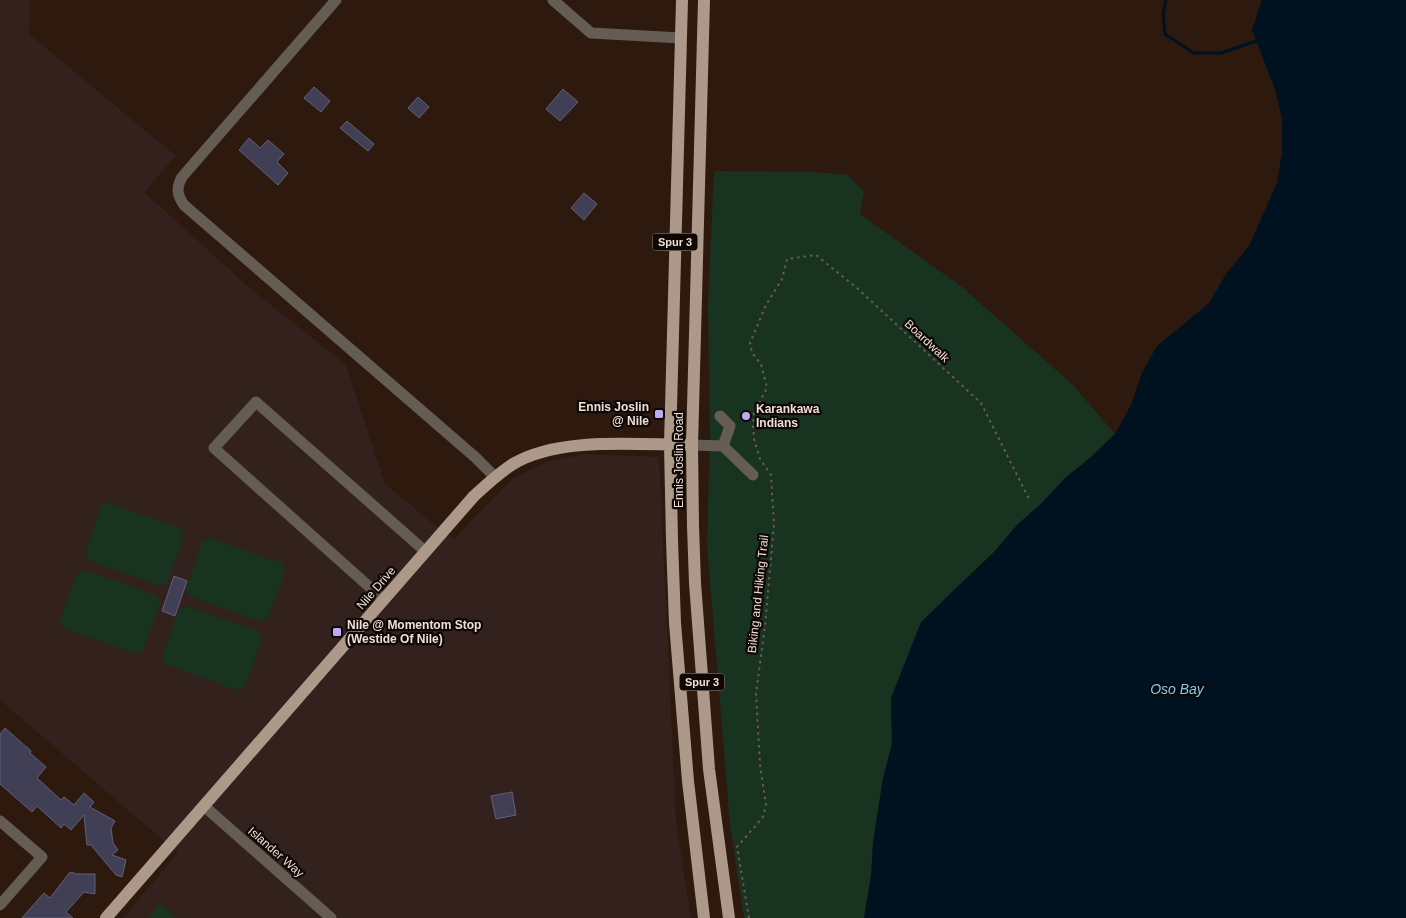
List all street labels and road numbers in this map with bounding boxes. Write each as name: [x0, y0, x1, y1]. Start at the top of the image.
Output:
road number: Spur 3: [652, 233, 698, 250]
street label: Boardwalk: [902, 317, 953, 366]
street label: Ennis Joslin Road: [672, 412, 686, 508]
street label: Biking and Hiking Trail: [745, 534, 771, 654]
street label: Nile Drive: [354, 564, 399, 612]
road number: Spur 3: [680, 674, 724, 690]
street label: Islander Way: [245, 824, 307, 880]

